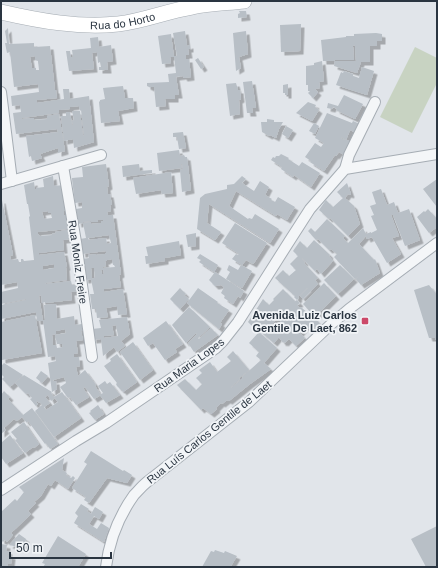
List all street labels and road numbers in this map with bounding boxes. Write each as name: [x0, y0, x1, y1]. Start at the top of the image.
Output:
street label: Rua do Horto: [90, 10, 156, 31]
street label: Rua Moniz Freire: [66, 219, 90, 305]
street label: Rua Maria Lopes: [152, 335, 227, 394]
street label: Rua Luís Carlos Gentile de Laet: [144, 378, 274, 486]

